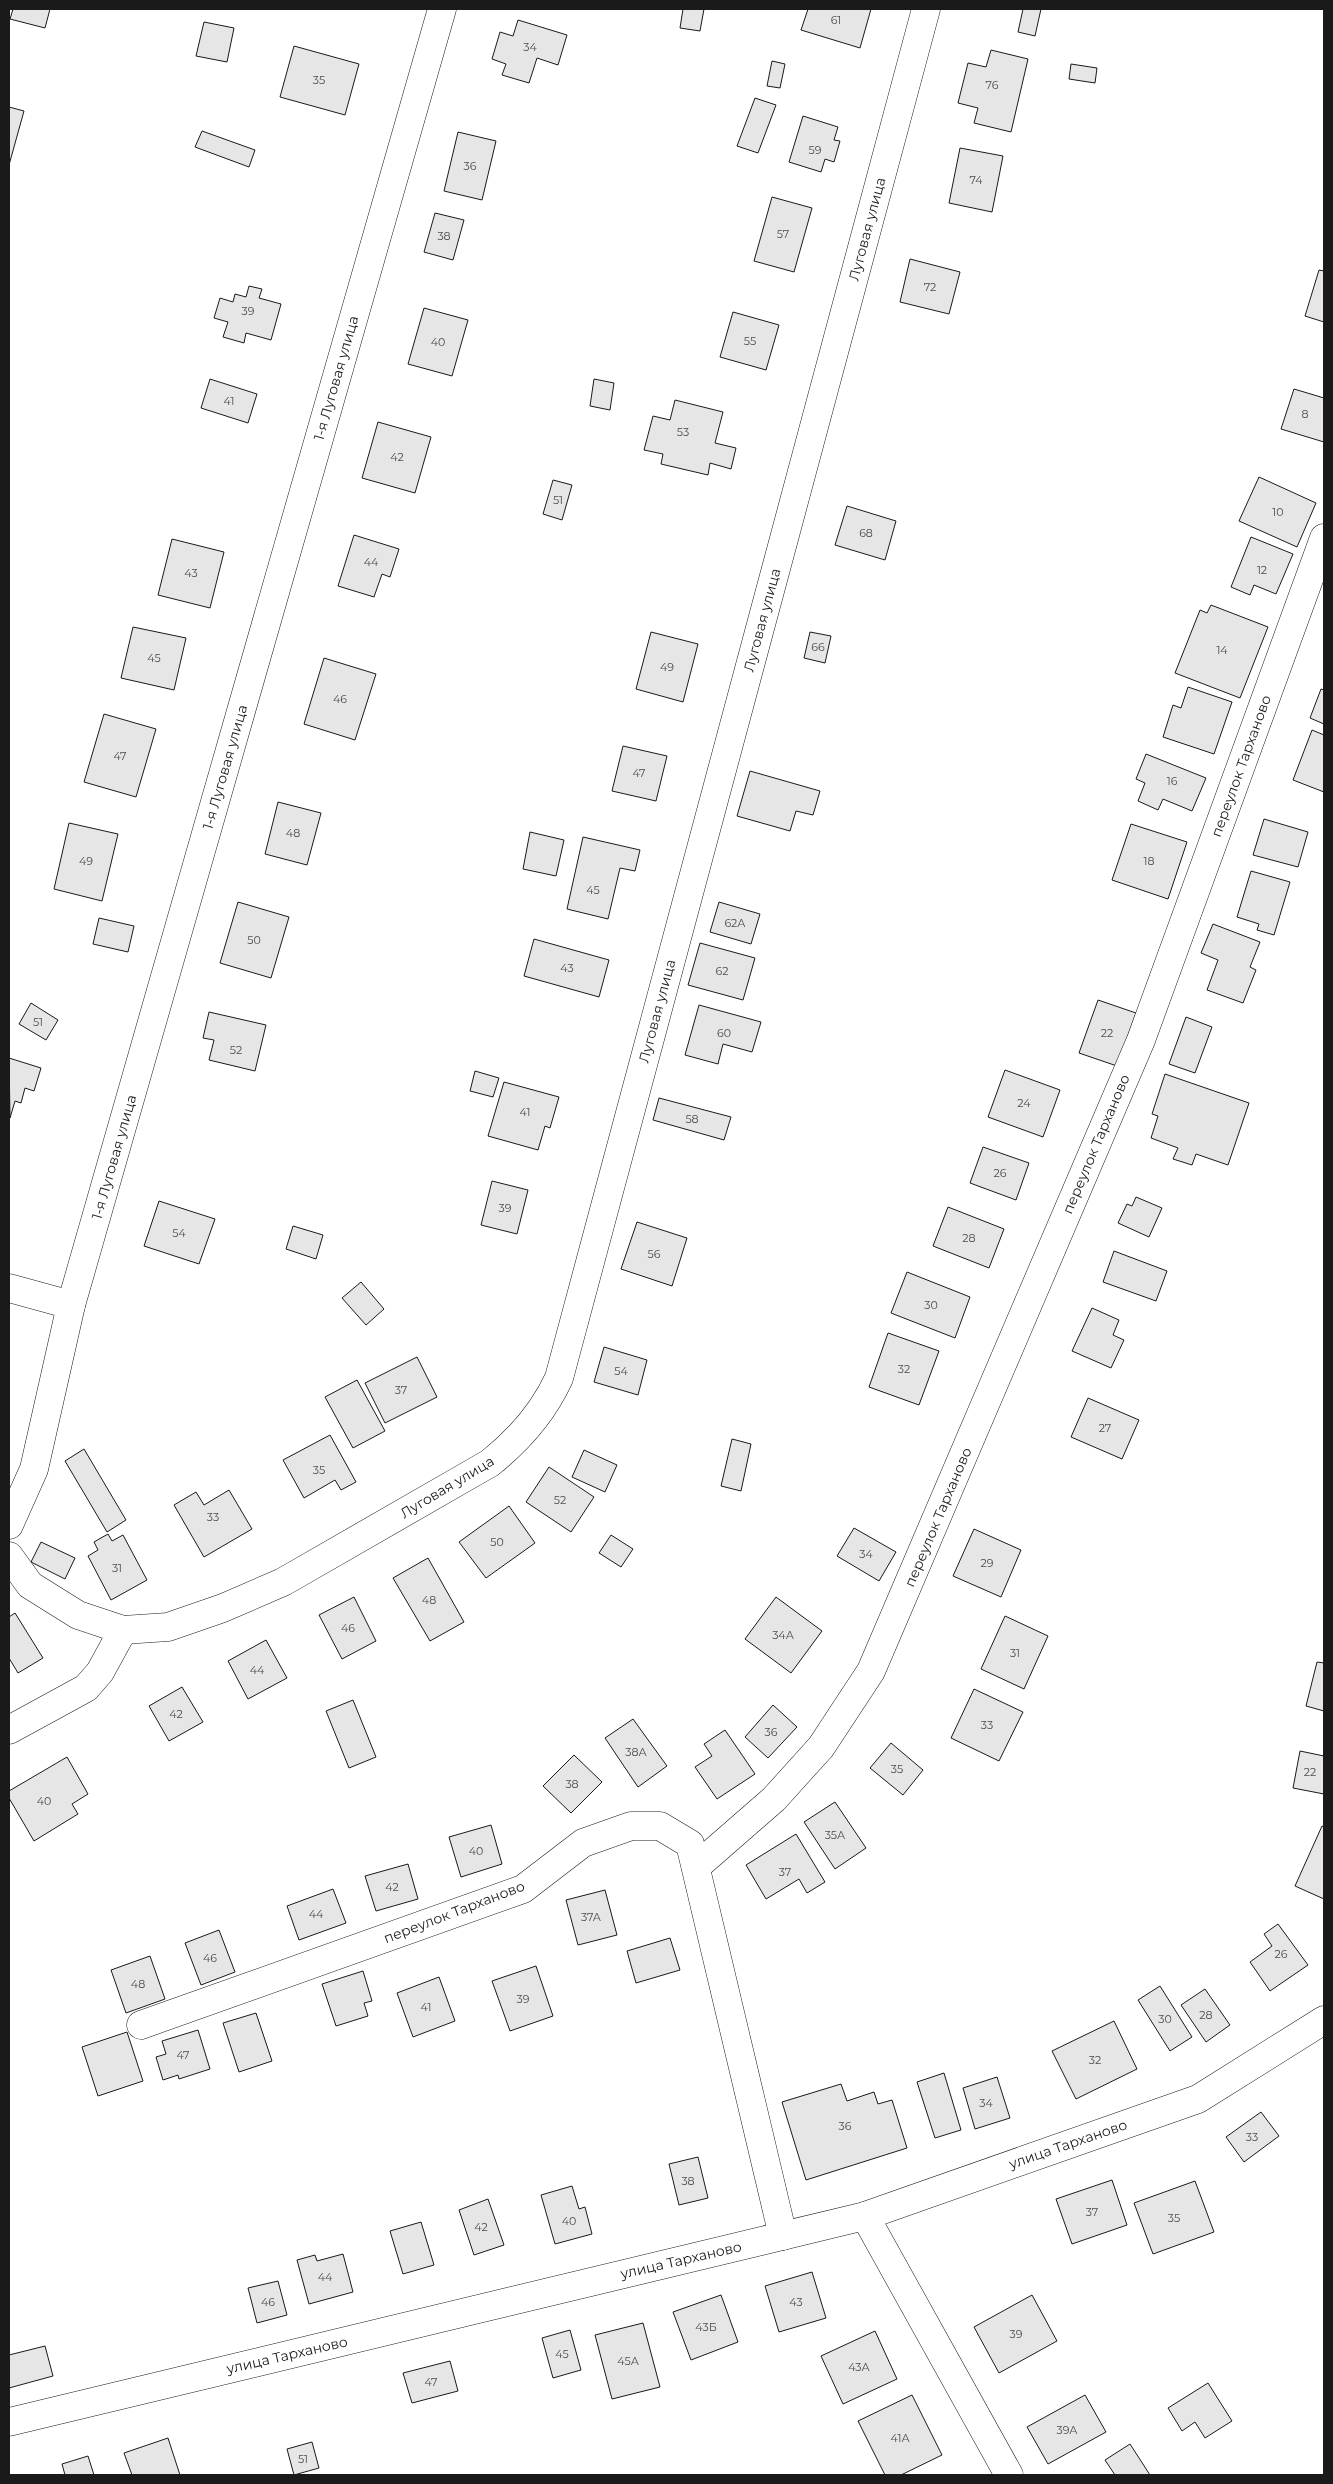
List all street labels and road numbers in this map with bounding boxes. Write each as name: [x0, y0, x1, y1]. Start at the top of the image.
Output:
street label: Луговая улица: [845, 175, 889, 283]
street label: 1-я Луговая улица: [310, 314, 362, 442]
street label: Луговая улица: [740, 566, 784, 674]
street label: переулок Тарханово: [1207, 692, 1275, 839]
street label: 1-я Луговая улица: [199, 703, 251, 831]
street label: Луговая улица: [635, 957, 679, 1065]
street label: переулок Тарханово: [1058, 1071, 1134, 1216]
street label: 1-я Луговая улица: [88, 1093, 140, 1221]
street label: переулок Тарханово: [900, 1444, 976, 1589]
street label: Луговая улица: [397, 1452, 497, 1522]
street label: переулок Тарханово: [381, 1877, 527, 1947]
street label: улица Тарханово: [1006, 2115, 1130, 2173]
street label: улица Тарханово: [618, 2237, 743, 2283]
street label: улица Тарханово: [224, 2332, 349, 2378]

